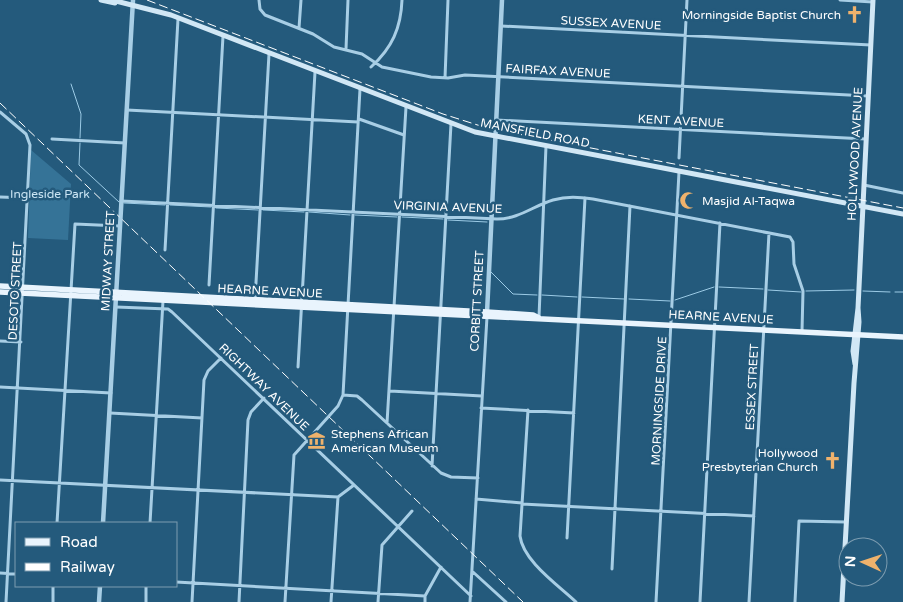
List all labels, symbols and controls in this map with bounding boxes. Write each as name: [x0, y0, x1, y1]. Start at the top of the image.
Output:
church icon: Morningside Baptist Church: [845, 5, 865, 25]
place label: Morningside Baptist Church: [682, 8, 841, 22]
street label: SUSSEX AVENUE: [560, 13, 662, 33]
street label: FAIRFAX AVENUE: [505, 61, 611, 81]
street label: HOLLYWOOD AVENUE: [845, 86, 866, 221]
street label: KENT AVENUE: [637, 112, 725, 130]
street label: MANSFIELD ROAD: [479, 116, 591, 150]
park label: Ingleside Park: [10, 187, 90, 201]
mosque icon: Masjid Al-Taqwa: [678, 191, 698, 211]
place label: Masjid Al-Taqwa: [702, 194, 795, 208]
street label: VIRGINIA AVENUE: [393, 198, 503, 216]
street label: MIDWAY STREET: [98, 210, 118, 312]
street label: DESOTO STREET: [5, 241, 25, 341]
street label: CORBITT STREET: [467, 249, 487, 352]
street label: HEARNE AVENUE: [217, 281, 323, 301]
street label: HEARNE AVENUE: [668, 307, 774, 327]
street label: MORNINGSIDE DRIVE: [649, 336, 669, 466]
street label: RIGHTWAY AVENUE: [216, 341, 312, 434]
street label: ESSEX STREET: [743, 343, 761, 431]
place label: Stephens African American Museum: [331, 427, 438, 455]
museum icon: Stephens African American Museum: [307, 431, 327, 451]
place label: Hollywood Presbyterian Church: [702, 446, 818, 474]
church icon: Hollywood Presbyterian Church: [822, 450, 842, 470]
legend: [15, 522, 178, 587]
text: Road: [60, 533, 98, 551]
north arrow: [838, 537, 888, 587]
text: N: [842, 555, 859, 567]
text: Railway: [60, 558, 115, 576]

